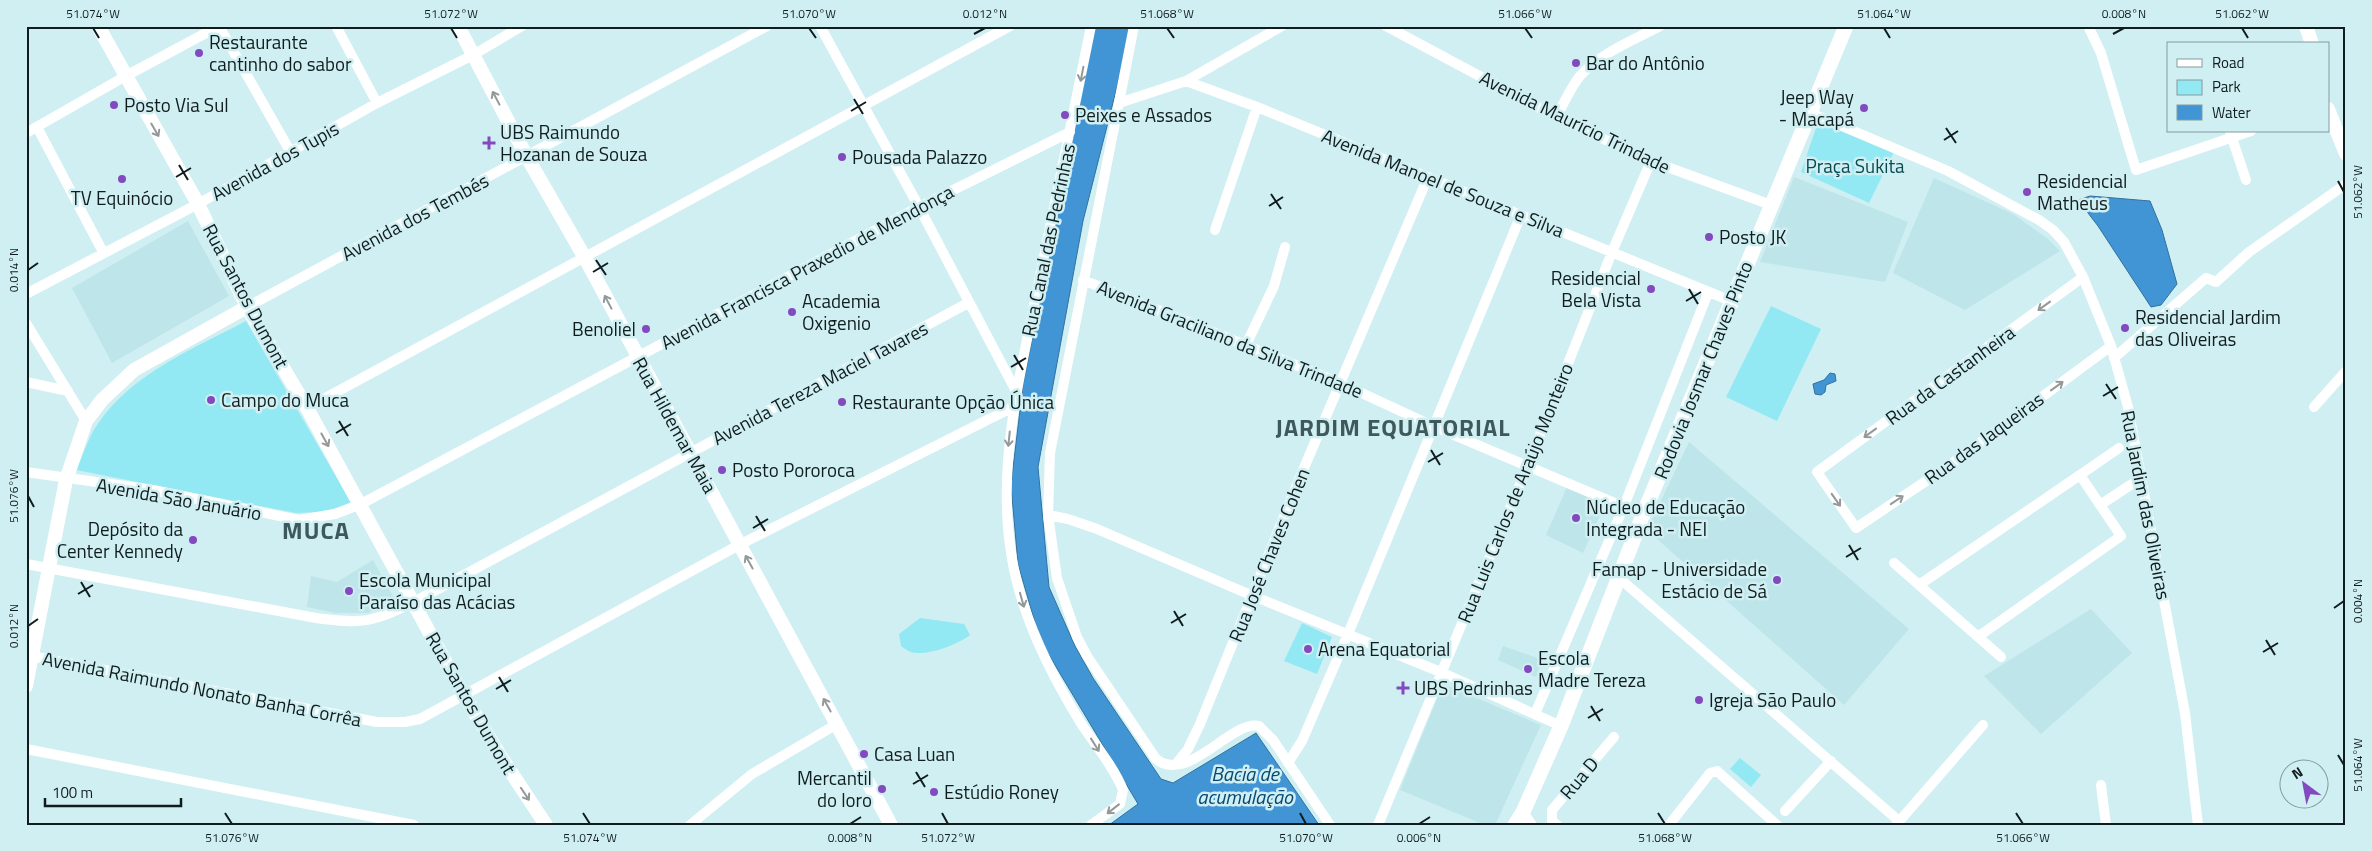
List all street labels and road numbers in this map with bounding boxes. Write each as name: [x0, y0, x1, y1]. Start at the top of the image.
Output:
street label: Avenida Maurício Trindade: [1475, 63, 1676, 180]
street label: Avenida dos Tupis: [206, 113, 344, 208]
street label: Avenida Manoel de Souza e Silva: [1318, 121, 1569, 245]
street label: Rua Canal das Pedrinhas: [1013, 141, 1082, 339]
street label: Avenida dos Tembés: [336, 165, 494, 268]
street label: Avenida Francisca Praxedio de Mendonça: [655, 177, 959, 356]
street label: Rua Santos Dumont: [196, 218, 297, 374]
street label: Rodovia Josmar Chaves Pinto: [1646, 256, 1760, 483]
street label: Avenida Graciliano da Silva Trindade: [1093, 272, 1367, 405]
street label: Avenida Tereza Maciel Tavares: [707, 313, 933, 452]
street label: Rua da Castanheira: [1879, 317, 2021, 432]
street label: Rua Hildemar Maia: [626, 351, 725, 499]
street label: Rua Luis Carlos de Araújo Monteiro: [1449, 358, 1580, 627]
street label: Rua das Jaqueiras: [1918, 384, 2050, 491]
street label: Rua Jardim das Oliveiras: [2114, 408, 2179, 602]
street label: Rua José Chaves Cohen: [1220, 464, 1317, 646]
street label: Avenida São Januário: [94, 470, 264, 527]
street label: Rua Santos Dumont: [419, 626, 524, 780]
street label: Avenida Raimundo Nonato Banha Corrêa: [40, 643, 365, 734]
street label: Rua D: [1552, 750, 1605, 805]

